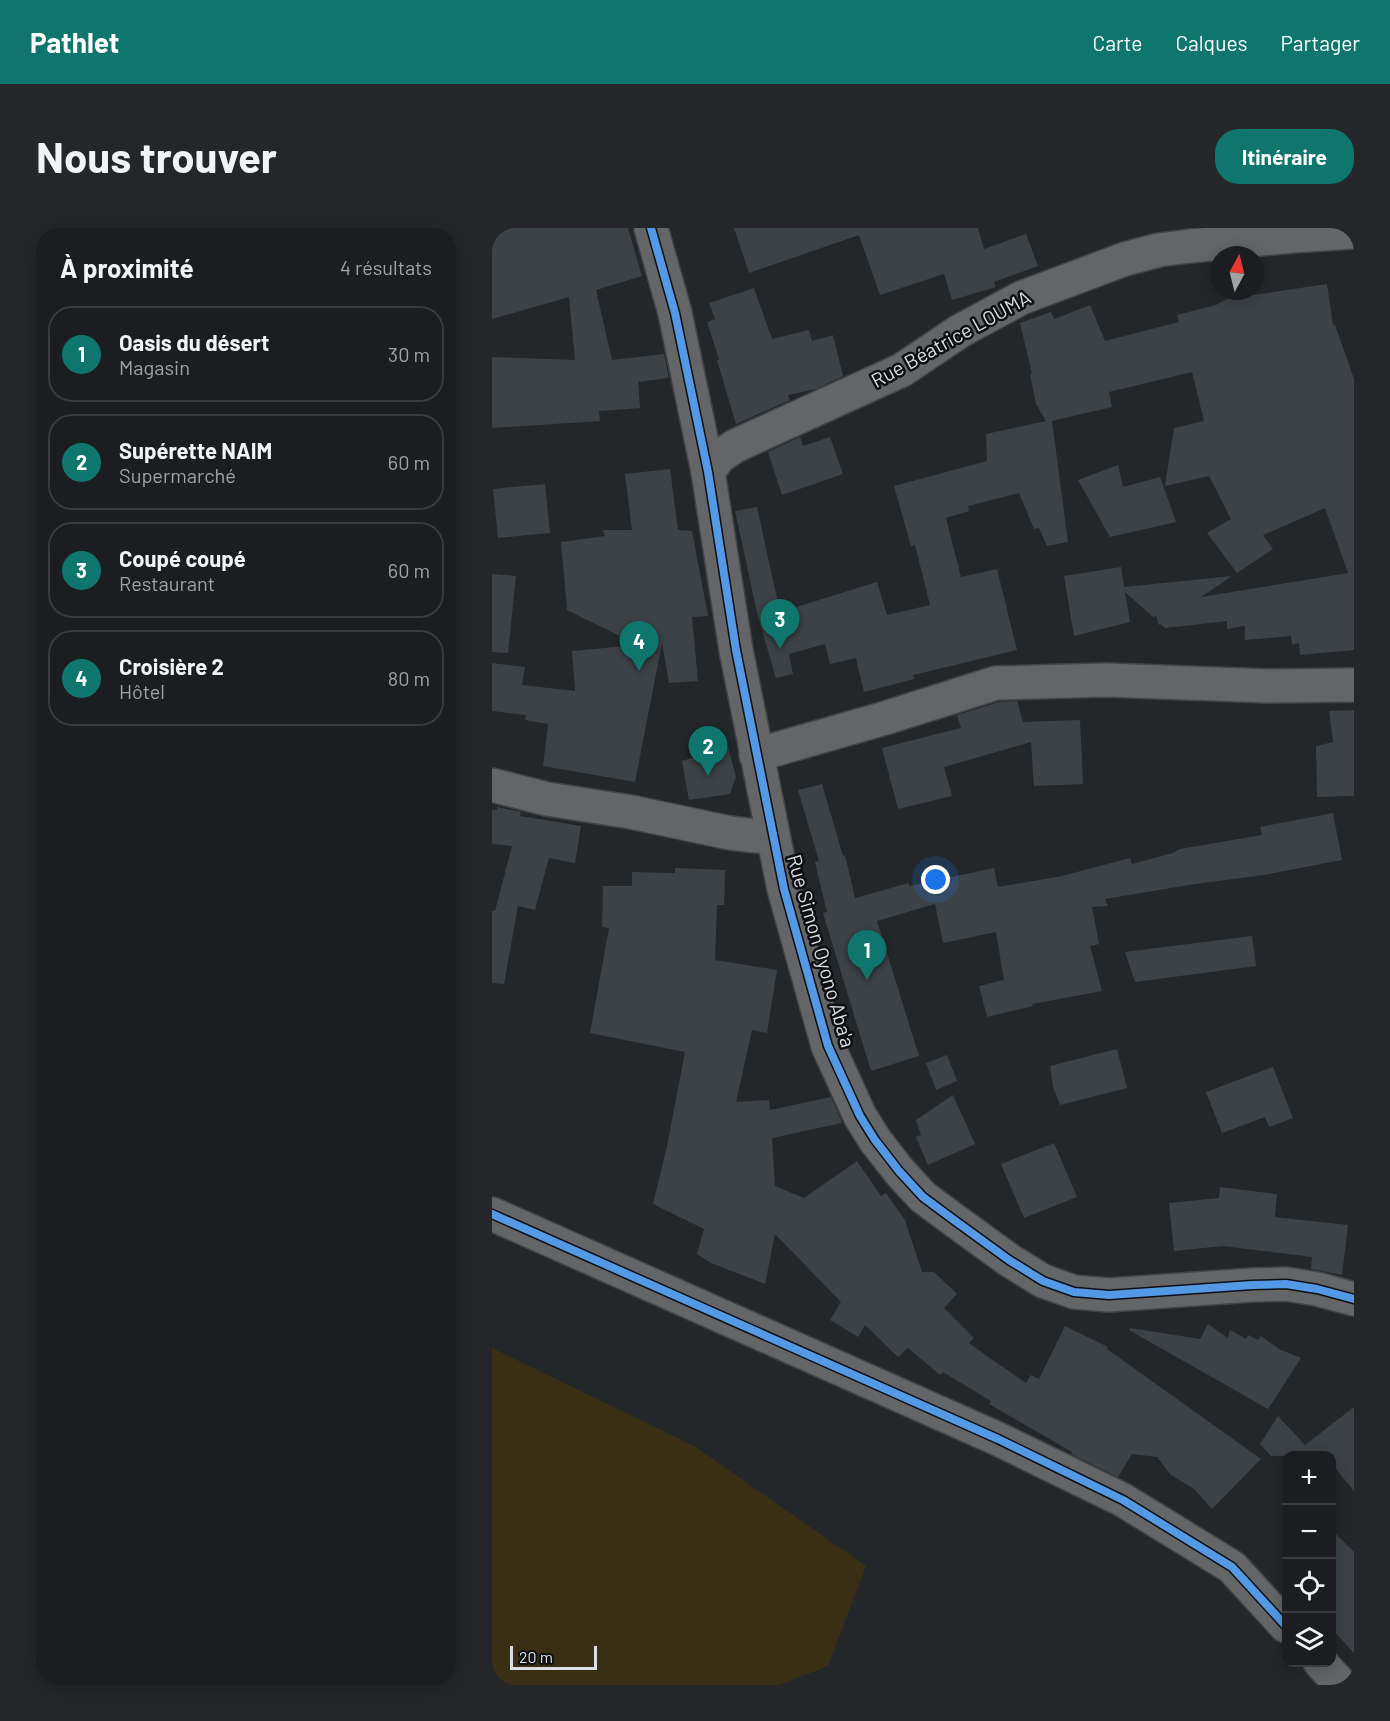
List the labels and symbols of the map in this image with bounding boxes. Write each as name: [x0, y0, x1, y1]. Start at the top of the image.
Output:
north arrow: [1210, 246, 1264, 300]
street label: Rue Béatrice LOUMA: [867, 284, 1034, 392]
pin: 3: [760, 600, 800, 649]
pin: 4: [620, 622, 658, 671]
pin: 2: [688, 726, 728, 776]
street label: Rue Simon Oyono Aba'a: [783, 851, 861, 1050]
your location: [921, 865, 950, 894]
pin: 1: [848, 930, 886, 980]
scale bar: [510, 1643, 597, 1670]

